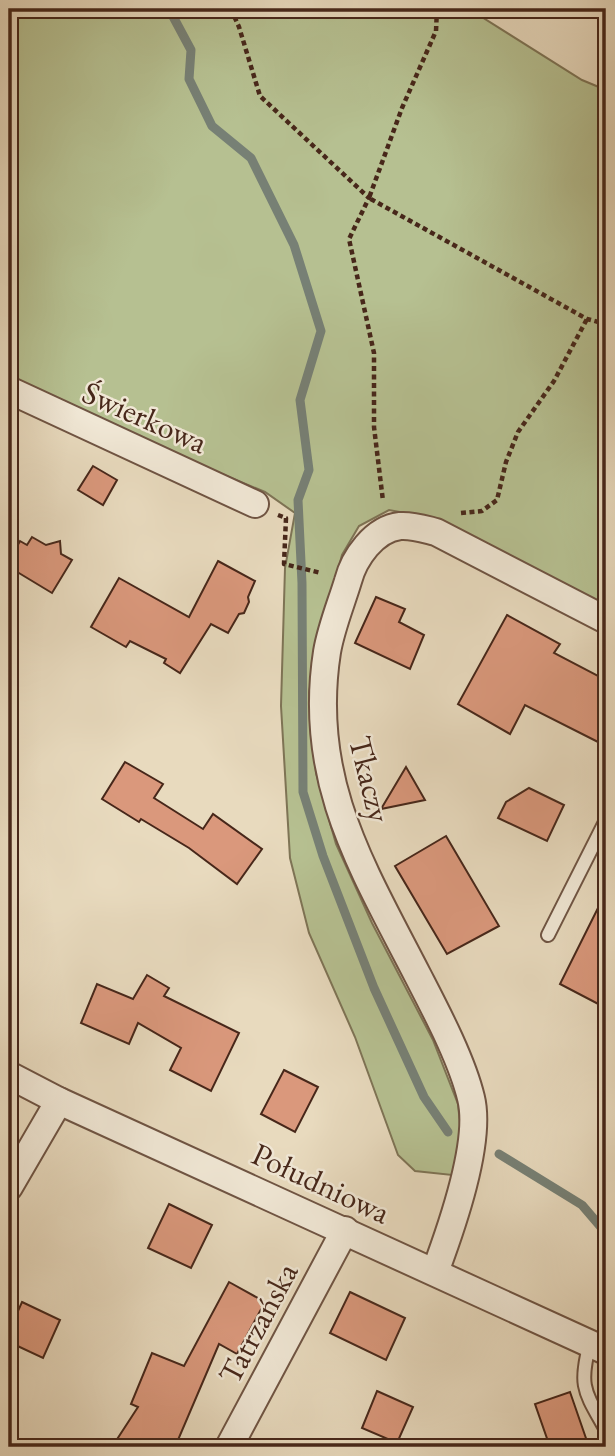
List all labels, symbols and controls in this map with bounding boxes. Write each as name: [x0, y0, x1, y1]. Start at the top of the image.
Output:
street label: Świerkowa: [76, 371, 214, 463]
street label: Tkaczy: [339, 731, 401, 827]
street label: Południowa: [245, 1133, 397, 1233]
street label: Tatrzańska: [209, 1255, 307, 1391]

